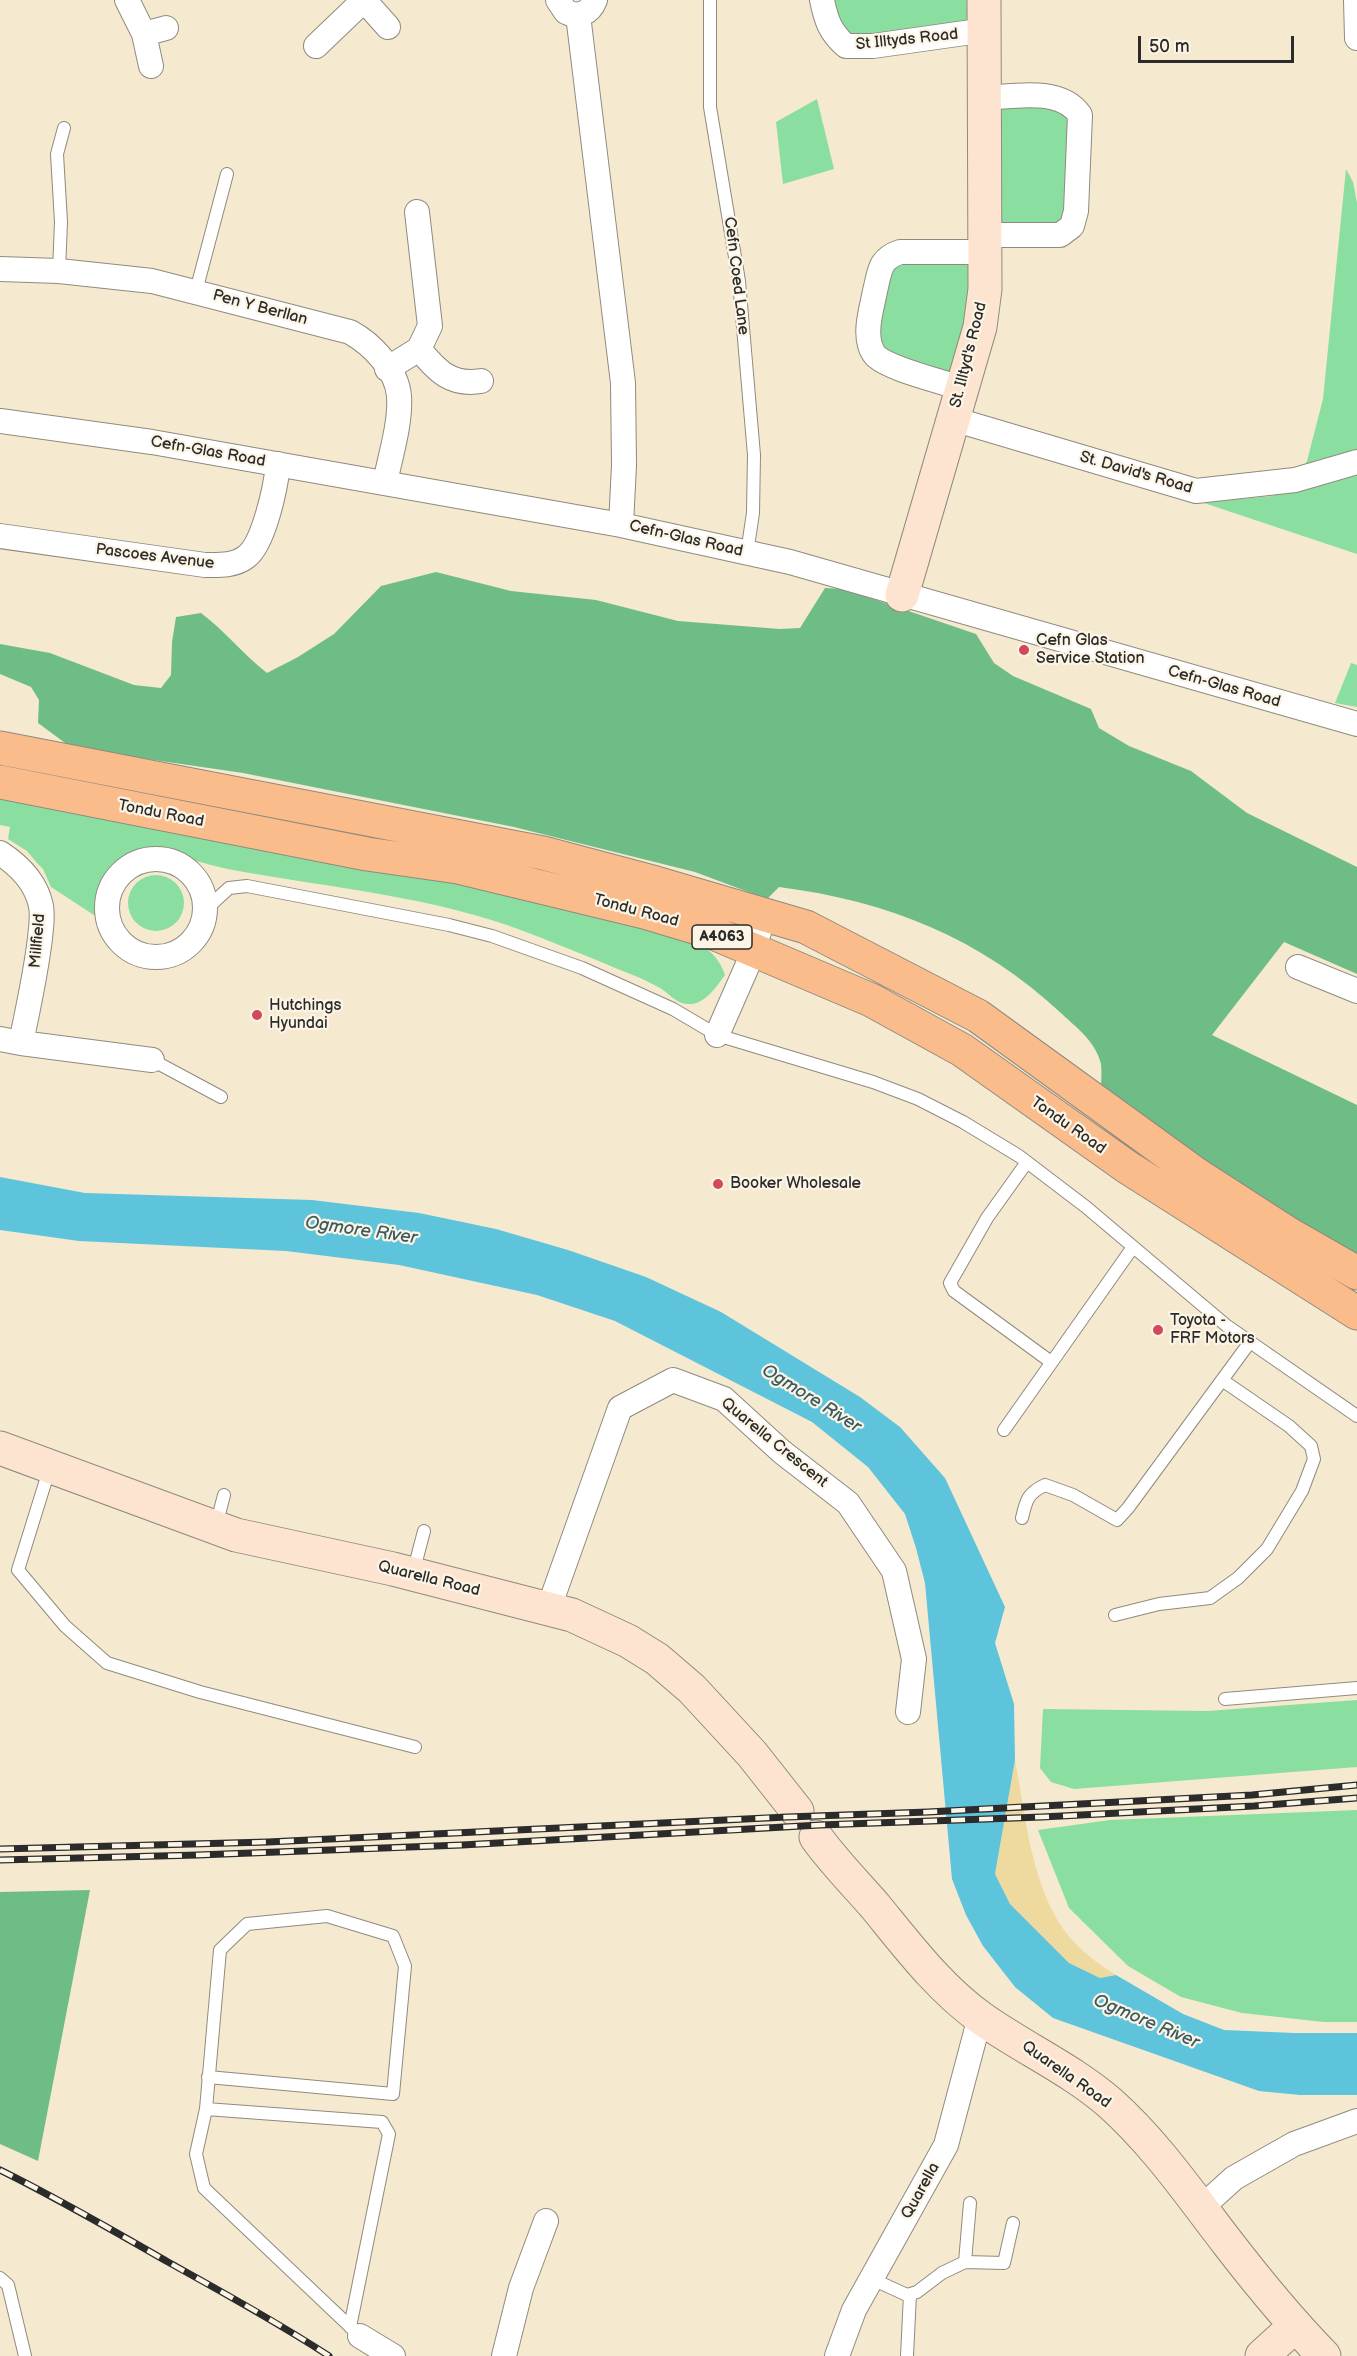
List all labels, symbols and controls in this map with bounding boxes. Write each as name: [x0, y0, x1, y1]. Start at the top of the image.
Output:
scale bar: [1141, 24, 1297, 62]
street label: St Illtyds Road: [855, 25, 959, 55]
text: 50 m: [1149, 36, 1190, 57]
street label: Cefn Coed Lane: [719, 216, 753, 336]
street label: Pen Y Berllan: [211, 286, 309, 330]
street label: St. Illtyd's Road: [947, 300, 991, 410]
street label: Cefn-Glas Road: [149, 432, 267, 472]
street label: St. David's Road: [1077, 448, 1195, 498]
street label: Cefn-Glas Road: [627, 517, 745, 561]
street label: Pascoes Avenue: [95, 540, 215, 574]
place label: Cefn Glas Service Station: [1036, 631, 1145, 669]
marker: Cefn Glas Service Station: [1017, 643, 1031, 657]
street label: Cefn-Glas Road: [1166, 662, 1282, 712]
street label: Tondu Road: [116, 796, 206, 832]
street label: Tondu Road: [591, 890, 681, 932]
street label: Millfield: [26, 913, 50, 969]
road number: A4063: [692, 925, 752, 949]
place label: Hutchings Hyundai: [269, 996, 341, 1034]
marker: Hutchings Hyundai: [250, 1008, 264, 1022]
street label: Tondu Road: [1027, 1093, 1109, 1159]
place label: Booker Wholesale: [730, 1174, 861, 1194]
marker: Booker Wholesale: [711, 1177, 725, 1191]
water label: Ogmore River: [304, 1212, 418, 1250]
place label: Toyota - FRF Motors: [1170, 1311, 1255, 1349]
marker: Toyota - FRF Motors: [1151, 1323, 1165, 1337]
water label: Ogmore River: [757, 1360, 865, 1438]
street label: Quarella Crescent: [717, 1394, 831, 1492]
street label: Quarella Road: [376, 1557, 482, 1601]
water label: Ogmore River: [1090, 1990, 1202, 2054]
street label: Quarella Road: [1018, 2037, 1114, 2113]
street label: Quarella: [898, 2159, 944, 2223]

